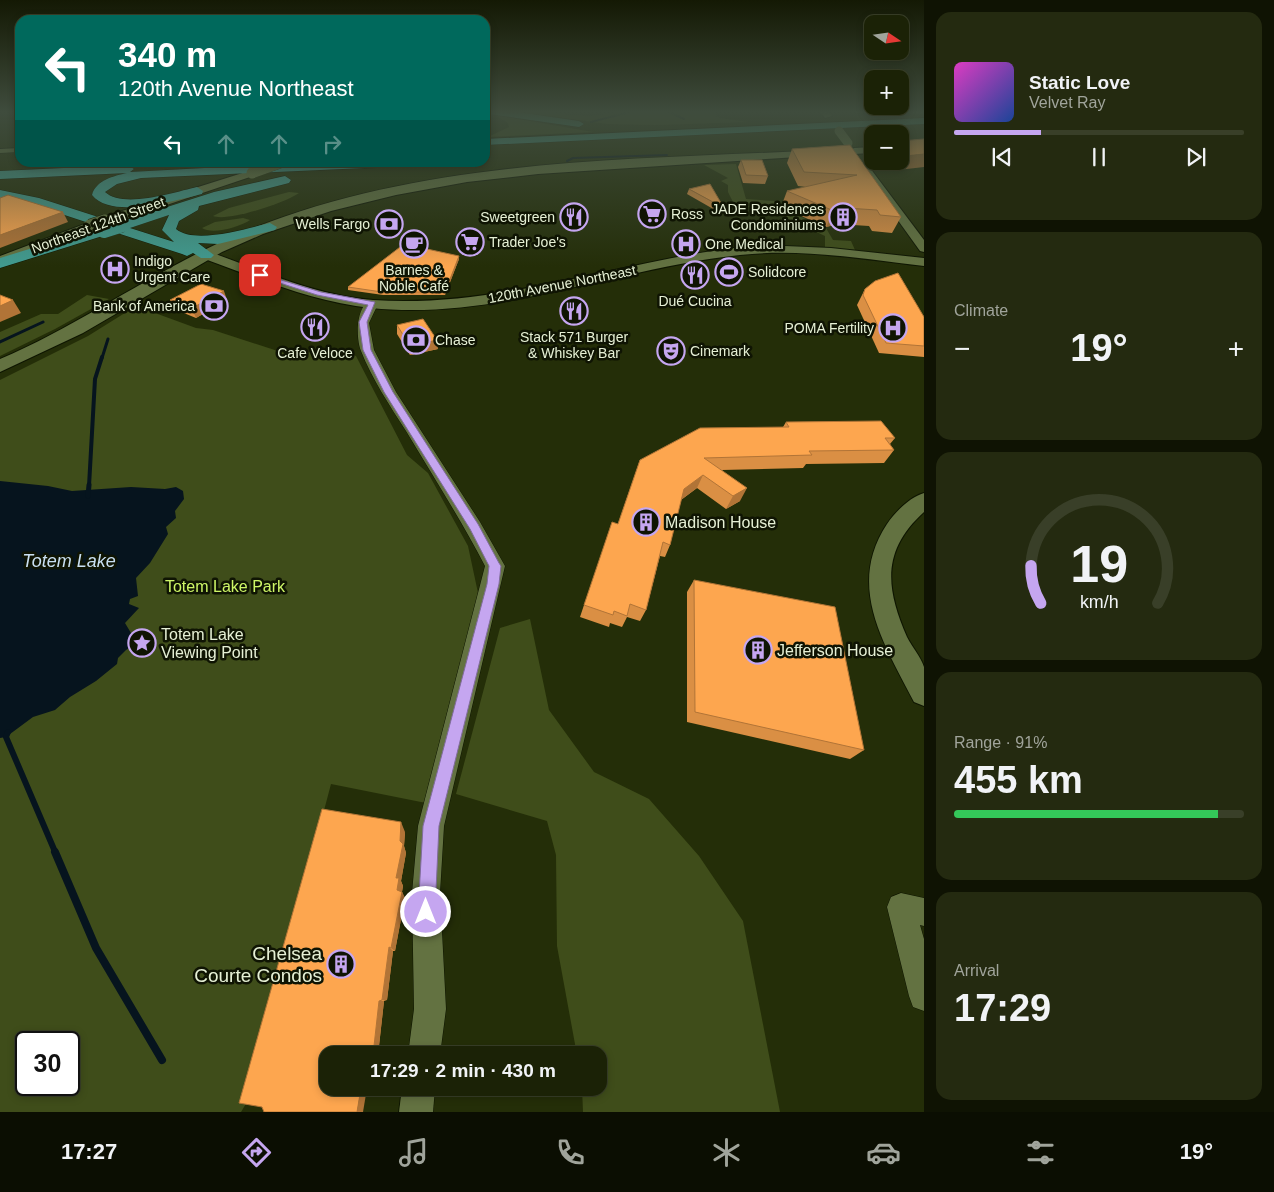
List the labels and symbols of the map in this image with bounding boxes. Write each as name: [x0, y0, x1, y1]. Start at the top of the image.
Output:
north arrow: [864, 15, 909, 60]
street label: Northeast 124th Street: [29, 193, 167, 257]
supermarket icon: Ross: [637, 199, 667, 229]
place label: JADE Residences Condominiums: [711, 201, 824, 233]
restaurant icon: Sweetgreen: [559, 202, 589, 232]
building icon: JADE Residences Condominiums: [828, 202, 858, 232]
place label: Ross: [671, 206, 703, 222]
bank icon: Wells Fargo: [374, 209, 404, 239]
place label: Sweetgreen: [480, 209, 555, 225]
place label: Wells Fargo: [296, 216, 370, 232]
supermarket icon: Trader Joe's: [455, 227, 485, 257]
cafe icon: Barnes & Noble Café: [399, 229, 429, 259]
hospital icon: One Medical: [671, 229, 701, 259]
place label: Trader Joe's: [489, 234, 566, 250]
place label: One Medical: [705, 236, 784, 252]
place label: Indigo Urgent Care: [134, 253, 210, 285]
hospital icon: Indigo Urgent Care: [100, 254, 130, 284]
pin: [239, 254, 281, 296]
sports icon: Solidcore: [714, 257, 744, 287]
restaurant icon: Dué Cucina: [680, 260, 710, 290]
place label: Barnes & Noble Café: [379, 262, 449, 294]
street label: 120th Avenue Northeast: [487, 262, 637, 306]
place label: Solidcore: [748, 264, 807, 280]
bank icon: Bank of America: [199, 291, 229, 321]
place label: Dué Cucina: [658, 293, 732, 309]
restaurant icon: Stack 571 Burger & Whiskey Bar: [559, 296, 589, 326]
place label: Bank of America: [93, 298, 195, 314]
restaurant icon: Cafe Veloce: [300, 312, 330, 342]
hospital icon: POMA Fertility: [878, 313, 908, 343]
place label: POMA Fertility: [785, 320, 874, 336]
bank icon: Chase: [401, 325, 431, 355]
place label: Stack 571 Burger & Whiskey Bar: [520, 329, 628, 361]
place label: Chase: [435, 332, 476, 348]
theatre icon: Cinemark: [656, 336, 686, 366]
place label: Cinemark: [690, 343, 751, 359]
place label: Cafe Veloce: [277, 345, 353, 361]
building icon: Madison House: [631, 507, 661, 537]
place label: Madison House: [665, 514, 776, 531]
water label: Totem Lake: [22, 551, 116, 571]
park label: Totem Lake Park: [165, 578, 286, 595]
place label: Totem Lake Viewing Point: [161, 626, 258, 661]
place icon: Totem Lake Viewing Point: [127, 628, 157, 658]
building icon: Jefferson House: [743, 635, 773, 665]
place label: Jefferson House: [777, 642, 893, 659]
position arrow: [399, 885, 451, 937]
place label: Chelsea Courte Condos: [194, 943, 322, 986]
building icon: Chelsea Courte Condos: [326, 949, 356, 979]
speed limit sign: 30: [15, 1031, 80, 1096]

